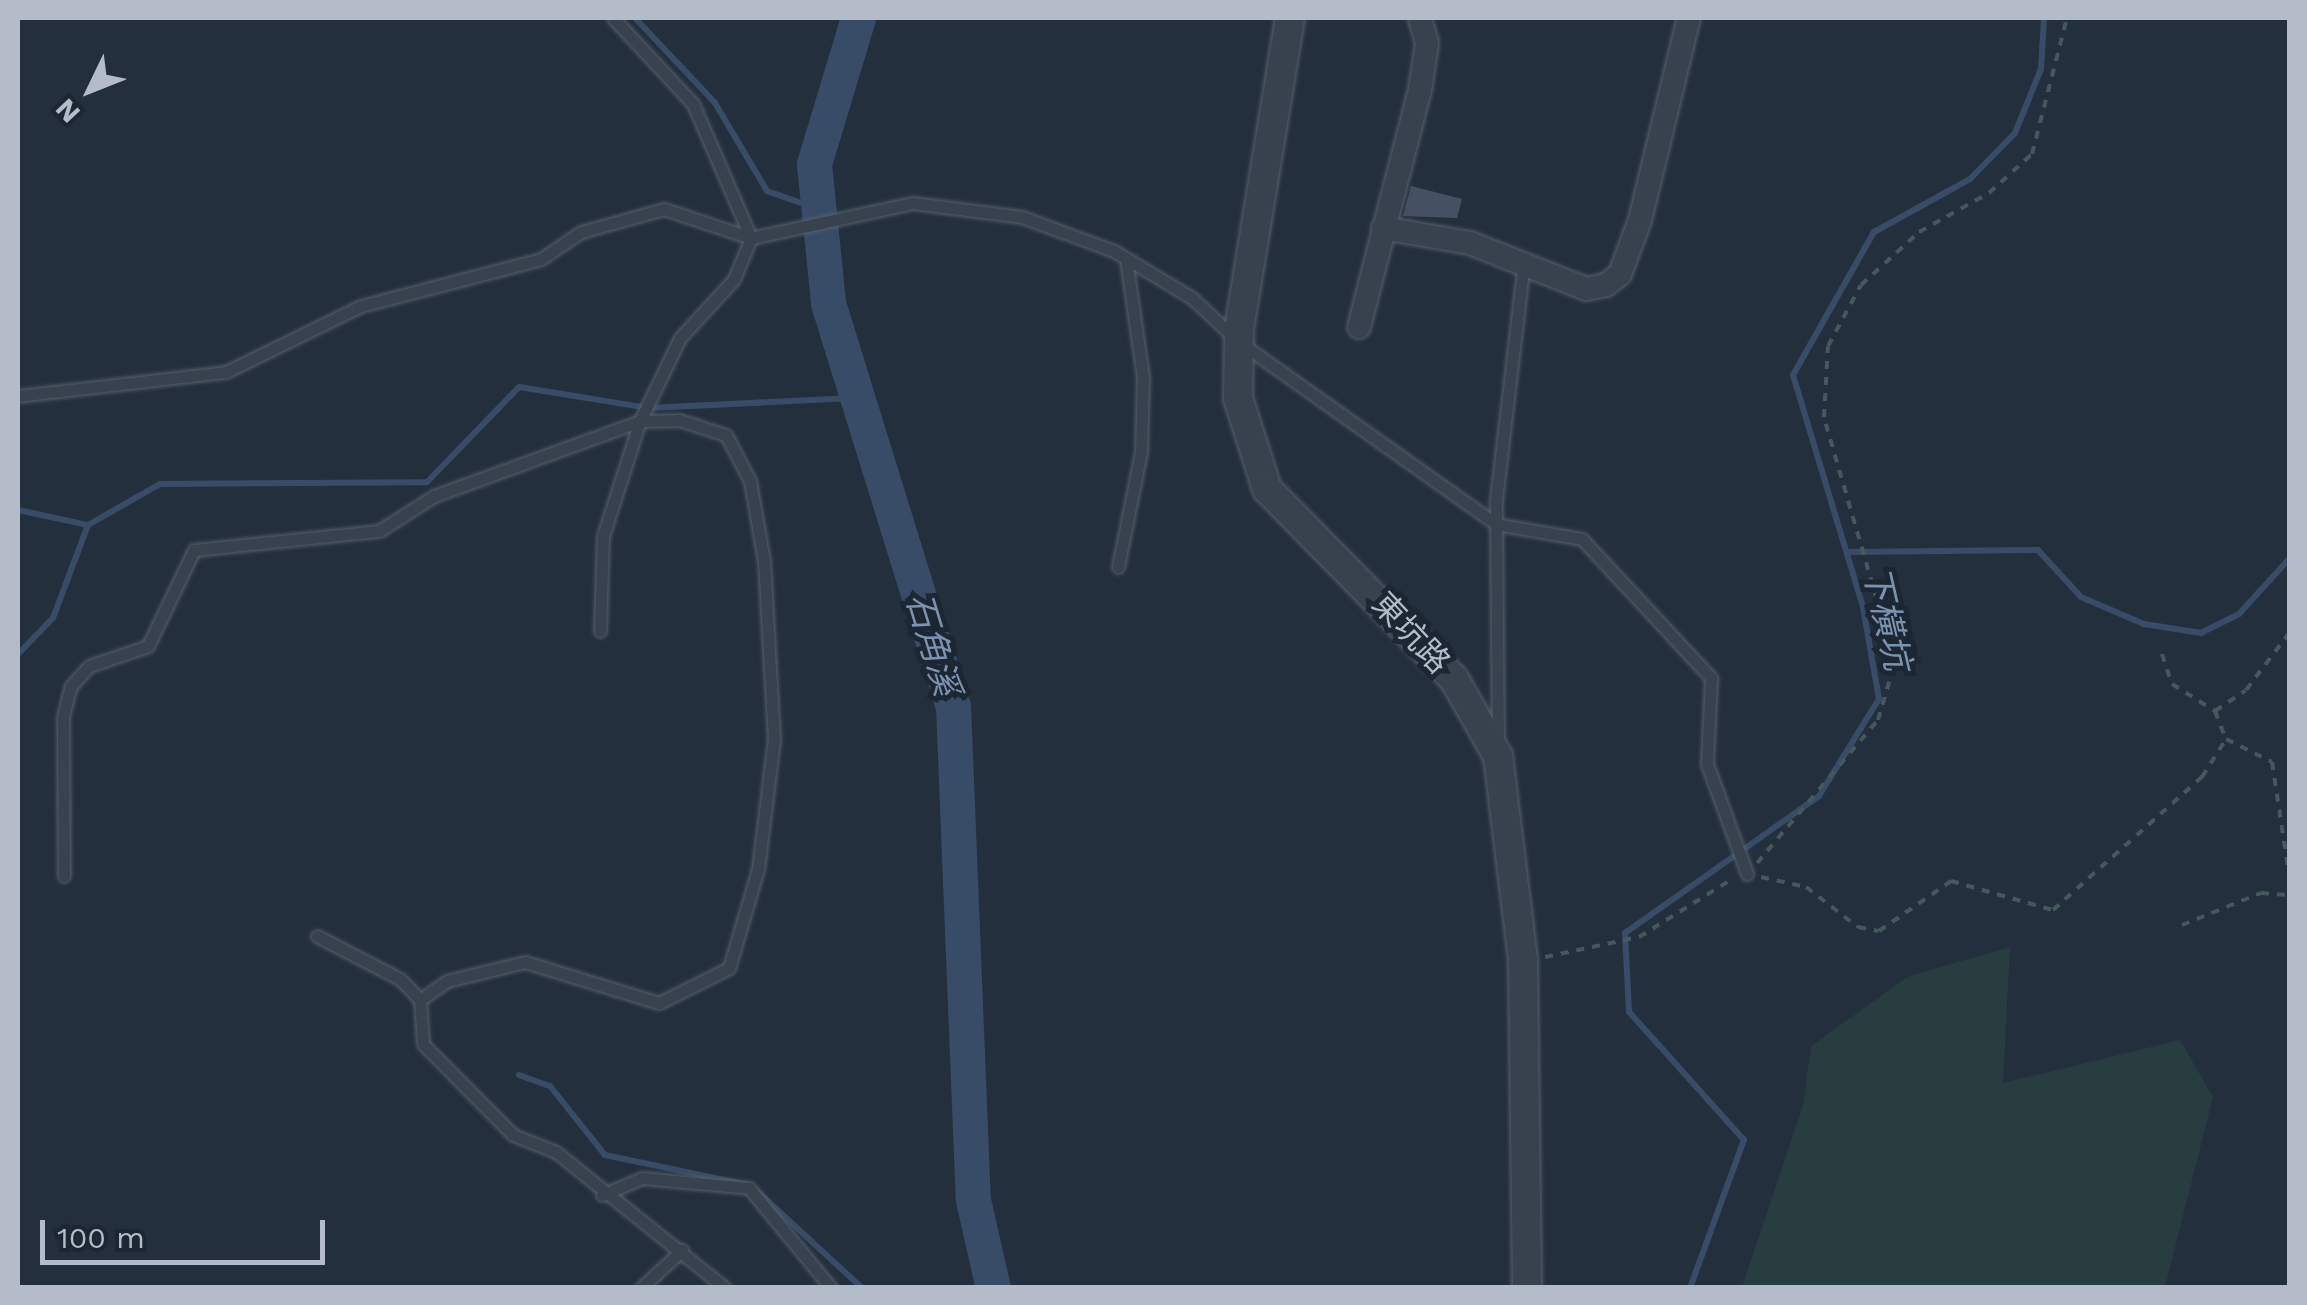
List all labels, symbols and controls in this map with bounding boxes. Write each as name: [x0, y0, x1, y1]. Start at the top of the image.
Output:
north arrow: [40, 40, 140, 140]
text: N: [49, 92, 87, 130]
water label: 下橫坑: [1855, 562, 1919, 674]
street label: 東坑路: [1364, 585, 1458, 681]
water label: 石角溪: [898, 588, 968, 700]
scale bar: [45, 1200, 330, 1262]
text: 100 m: [57, 1220, 145, 1255]

